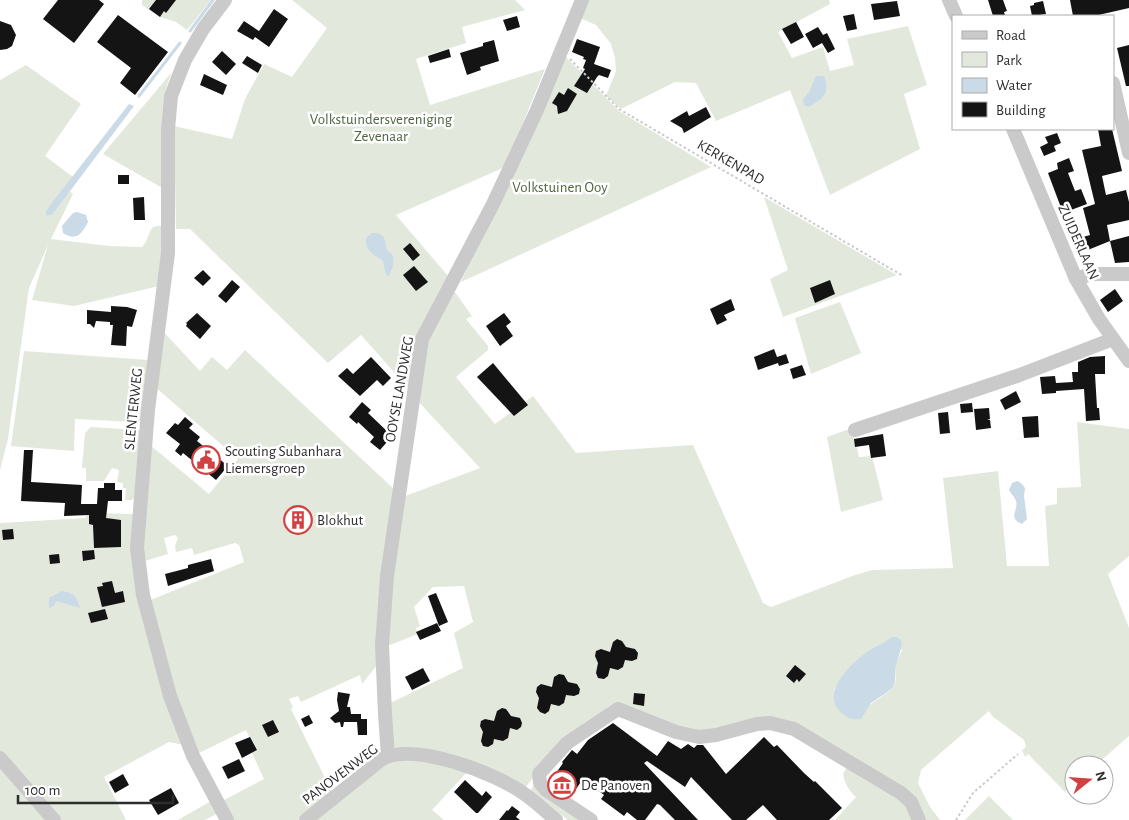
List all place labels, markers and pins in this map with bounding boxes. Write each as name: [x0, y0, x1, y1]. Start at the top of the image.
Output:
place label: Scouting Subanhara Liemersgroep: [225, 444, 342, 476]
public building icon: Scouting Subanhara Liemersgroep: [191, 445, 221, 475]
building icon: Blokhut: [283, 505, 313, 535]
place label: Blokhut: [317, 513, 363, 528]
museum icon: De Panoven: [547, 770, 577, 800]
place label: De Panoven: [581, 778, 650, 793]

